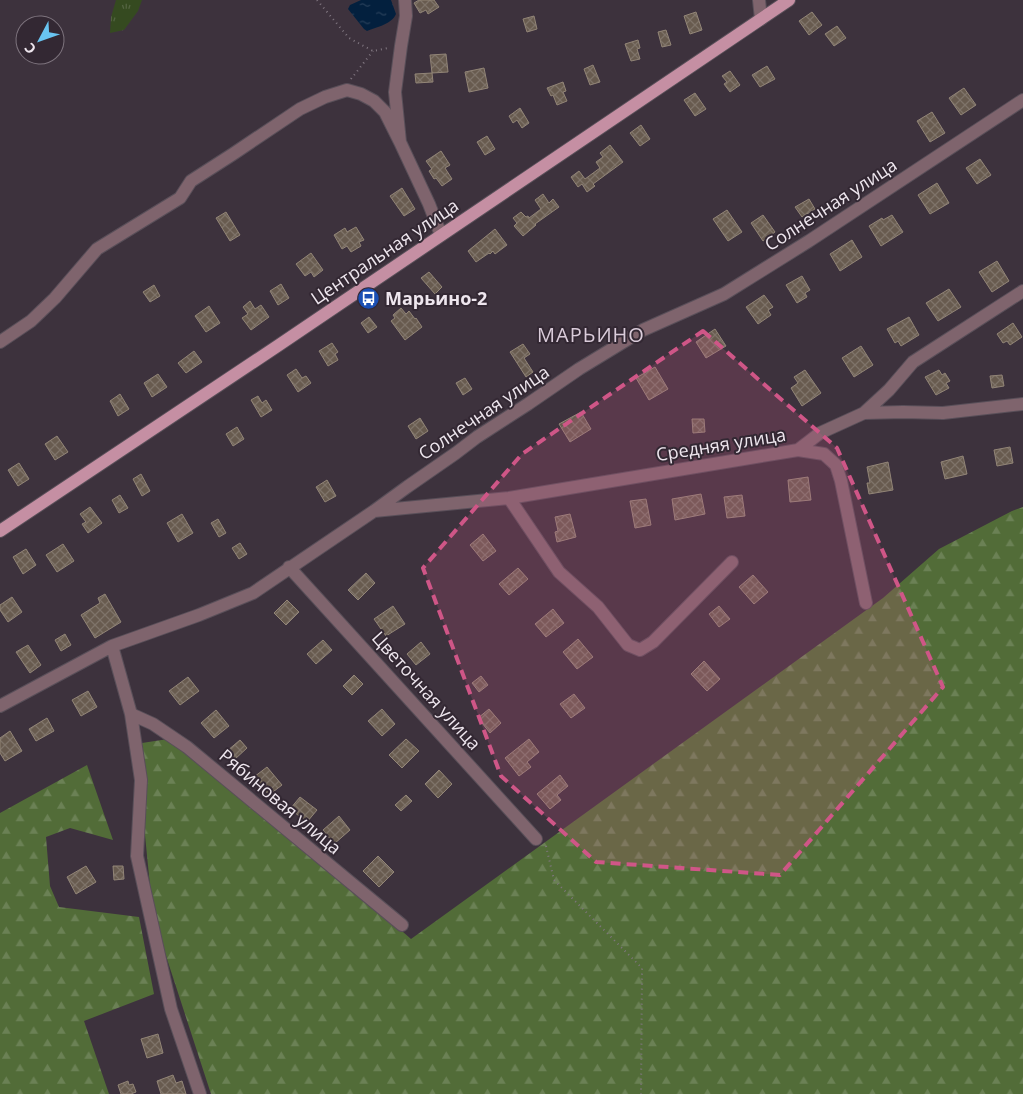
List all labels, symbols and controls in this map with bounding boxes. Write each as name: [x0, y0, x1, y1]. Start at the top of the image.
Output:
north arrow: [15, 15, 65, 65]
text: С: [20, 39, 40, 58]
street label: Солнечная улица: [760, 152, 901, 256]
street label: Центральная улица: [306, 193, 463, 310]
place label: Марьино-2: [385, 286, 487, 310]
bus stop icon: Марьино-2: [357, 287, 381, 311]
district label: МАРЬИНО: [537, 321, 645, 348]
street label: Солнечная улица: [413, 359, 554, 465]
street label: Средняя улица: [654, 422, 787, 466]
street label: Цветочная улица: [367, 626, 487, 755]
street label: Рябиновая улица: [215, 743, 347, 859]

